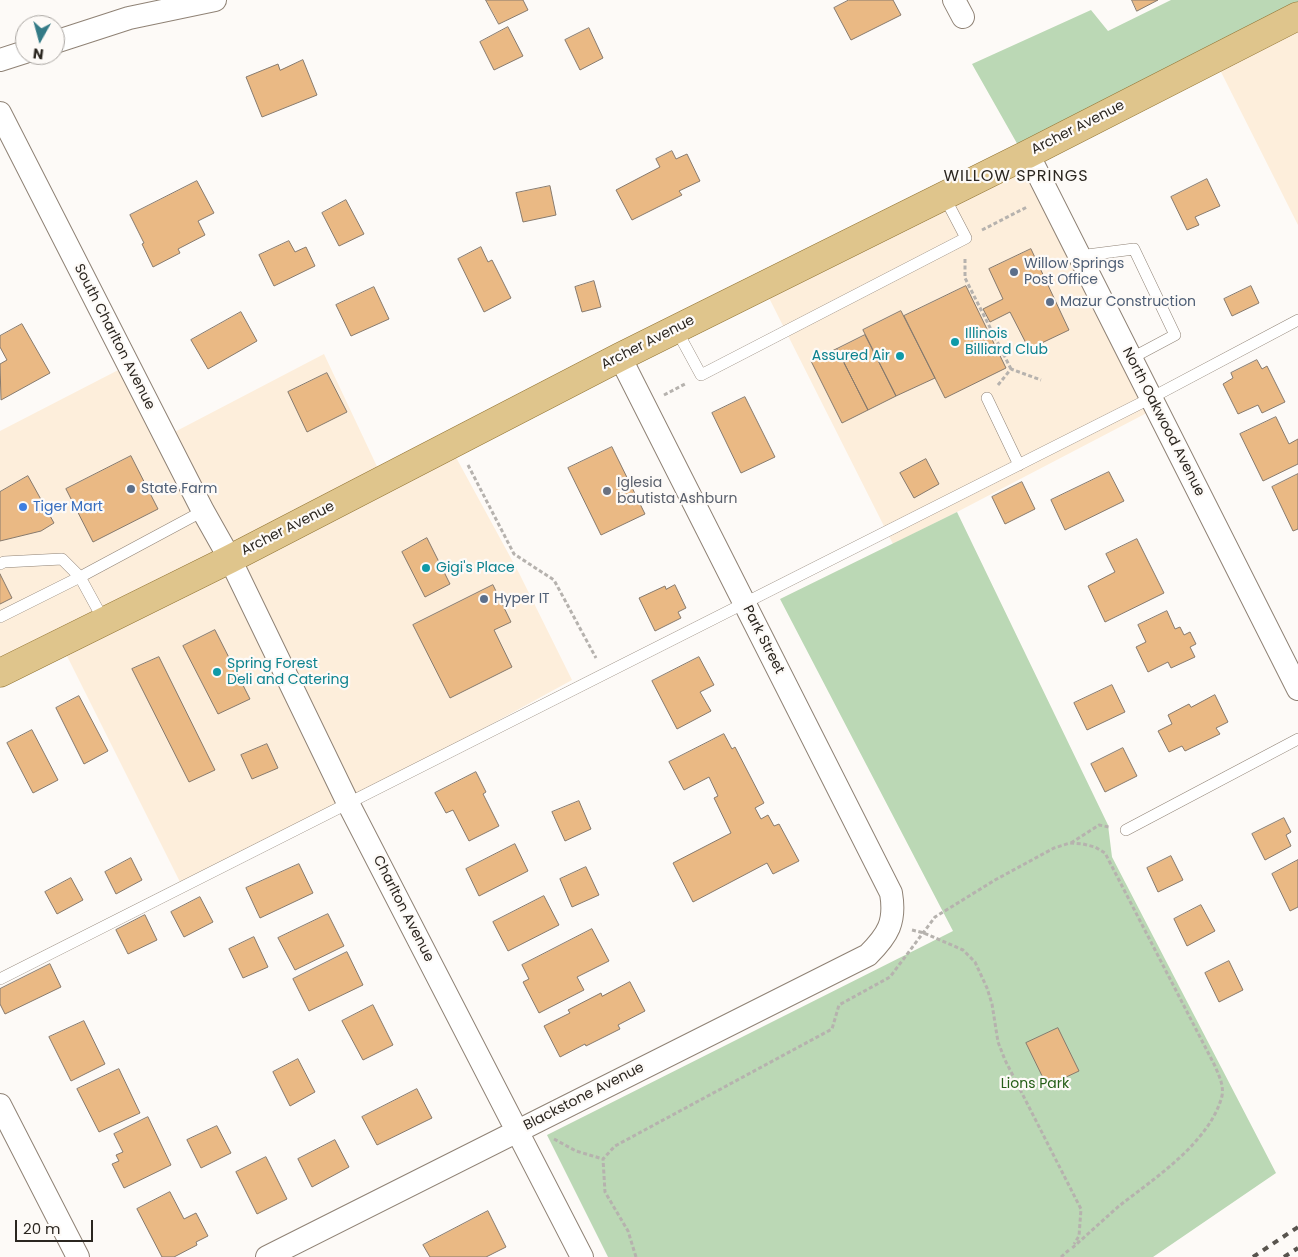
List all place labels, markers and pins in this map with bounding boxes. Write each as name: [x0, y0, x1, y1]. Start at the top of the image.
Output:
place label: Willow Springs Post Office: [1024, 256, 1124, 288]
marker: Willow Springs Post Office: [1008, 266, 1020, 278]
place label: Mazur Construction: [1060, 294, 1196, 310]
marker: Mazur Construction: [1044, 296, 1056, 308]
place label: Illinois Billiard Club: [965, 326, 1048, 358]
marker: Illinois Billiard Club: [949, 336, 961, 348]
place label: Assured Air: [812, 348, 890, 364]
marker: Assured Air: [894, 350, 906, 362]
place label: Iglesia bautista Ashburn: [617, 475, 737, 508]
place label: State Farm: [141, 481, 217, 497]
marker: State Farm: [125, 483, 137, 495]
marker: Iglesia bautista Ashburn: [601, 485, 613, 497]
place label: Tiger Mart: [33, 499, 103, 515]
marker: Tiger Mart: [17, 501, 29, 513]
place label: Gigi's Place: [436, 560, 515, 576]
marker: Gigi's Place: [420, 562, 432, 574]
place label: Hyper IT: [494, 591, 550, 607]
marker: Hyper IT: [478, 593, 490, 605]
place label: Spring Forest Deli and Catering: [227, 656, 349, 689]
marker: Spring Forest Deli and Catering: [211, 666, 223, 678]

